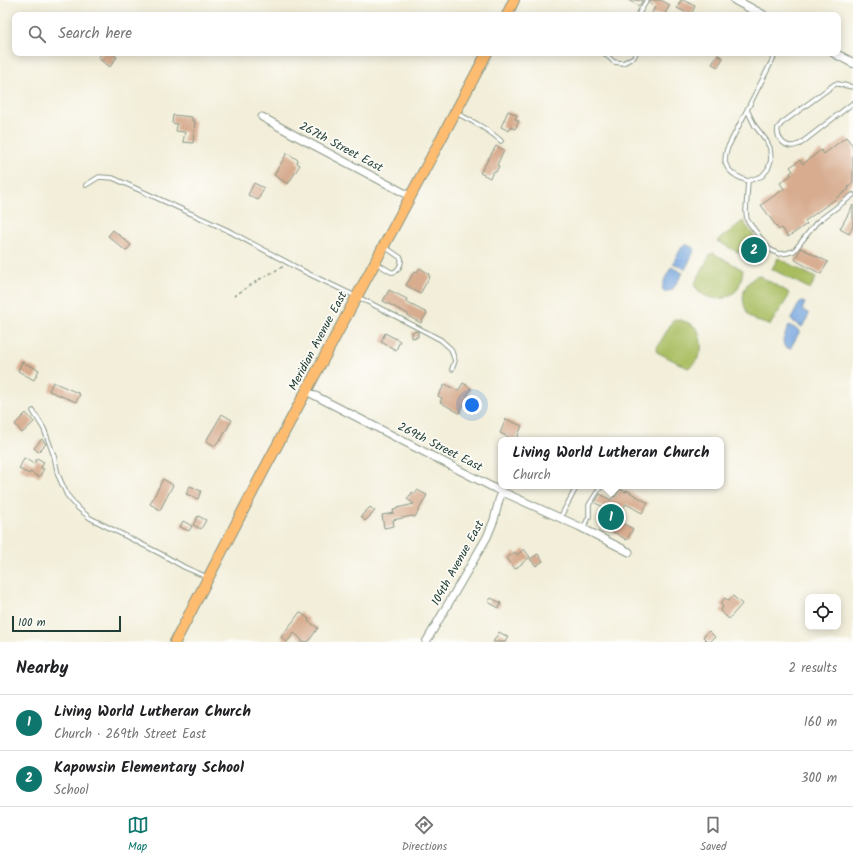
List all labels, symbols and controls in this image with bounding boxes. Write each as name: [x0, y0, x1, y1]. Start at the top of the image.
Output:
search box: [12, 12, 841, 56]
text: Search here: [58, 22, 132, 46]
icon: search: [26, 23, 48, 45]
street label: 267th Street East: [296, 117, 387, 177]
pin: 2: [741, 235, 767, 265]
street label: Meridian Avenue East: [284, 288, 352, 394]
your location: [462, 395, 482, 415]
street label: 269th Street East: [394, 417, 486, 477]
popup: [498, 437, 724, 489]
text: Living World Lutheran Church: [513, 441, 709, 465]
text: Church: [513, 465, 551, 486]
pin: 1: [598, 502, 624, 532]
street label: 104th Avenue East: [427, 517, 489, 609]
map controls: [805, 594, 841, 630]
button: locate: [805, 594, 841, 630]
scale bar: [12, 614, 121, 633]
text: 100 m: [18, 614, 46, 632]
text: Nearby: [16, 655, 68, 682]
text: 2 results: [789, 658, 837, 679]
text: Living World Lutheran Church: [54, 700, 251, 724]
text: 1: [27, 712, 31, 733]
text: 160 m: [804, 712, 837, 733]
text: Church · 269th Street East: [54, 724, 206, 745]
text: Kapowsin Elementary School: [54, 756, 244, 780]
text: 2: [25, 768, 33, 789]
text: 300 m: [801, 768, 837, 789]
text: School: [54, 780, 89, 801]
tab: Map: [127, 814, 149, 856]
tab: Directions: [402, 814, 447, 856]
tab: Saved: [700, 814, 726, 856]

